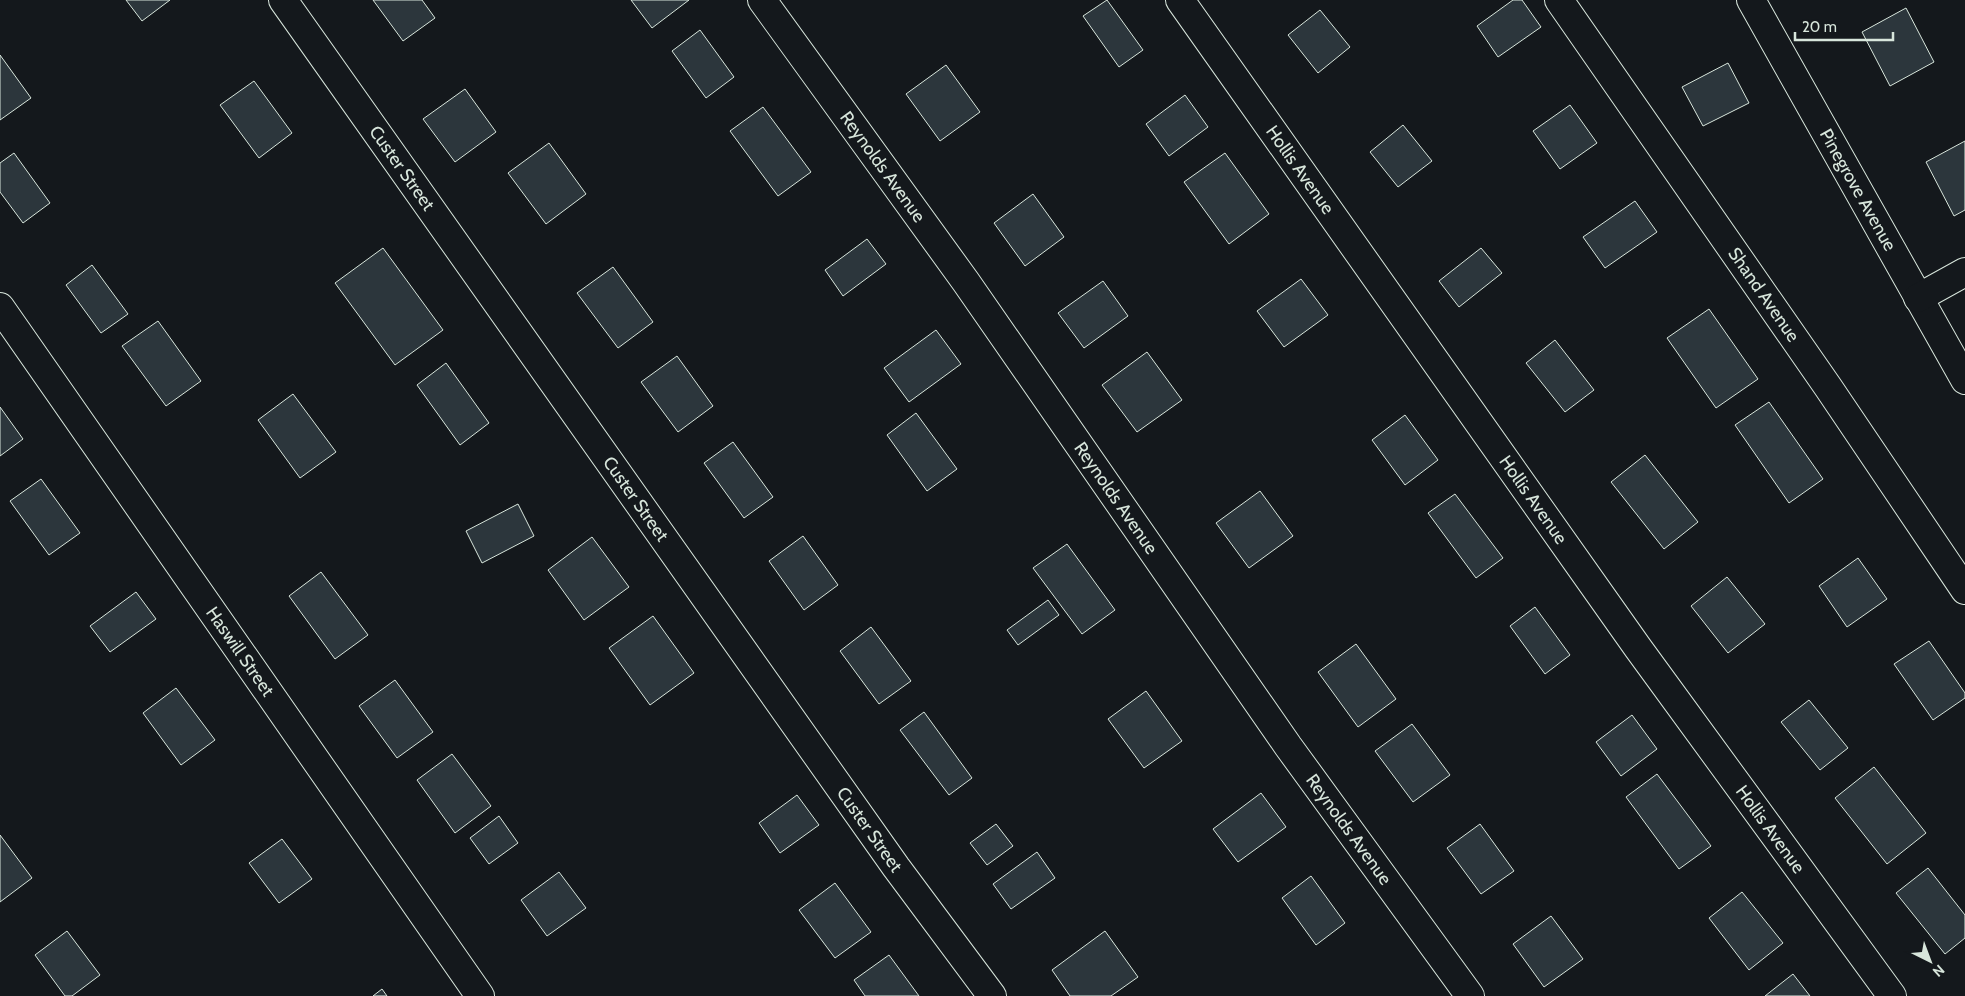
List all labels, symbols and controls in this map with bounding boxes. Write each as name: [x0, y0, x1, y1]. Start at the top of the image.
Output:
scale bar: [1795, 10, 1892, 42]
text: 20 m: [1802, 18, 1837, 36]
street label: Reynolds Avenue: [835, 107, 930, 227]
street label: Custer Street: [364, 121, 439, 215]
street label: Hollis Avenue: [1261, 121, 1339, 218]
street label: Pinegrove Avenue: [1815, 125, 1901, 255]
street label: Shand Avenue: [1723, 243, 1804, 346]
street label: Reynolds Avenue: [1069, 438, 1162, 558]
street label: Hollis Avenue: [1494, 451, 1572, 548]
street label: Custer Street: [598, 452, 673, 546]
street label: Haswill Street: [201, 603, 279, 701]
street label: Reynolds Avenue: [1301, 770, 1396, 889]
street label: Hollis Avenue: [1731, 781, 1810, 878]
street label: Custer Street: [832, 783, 907, 877]
north arrow: [1905, 936, 1955, 986]
text: N: [1929, 961, 1948, 981]

